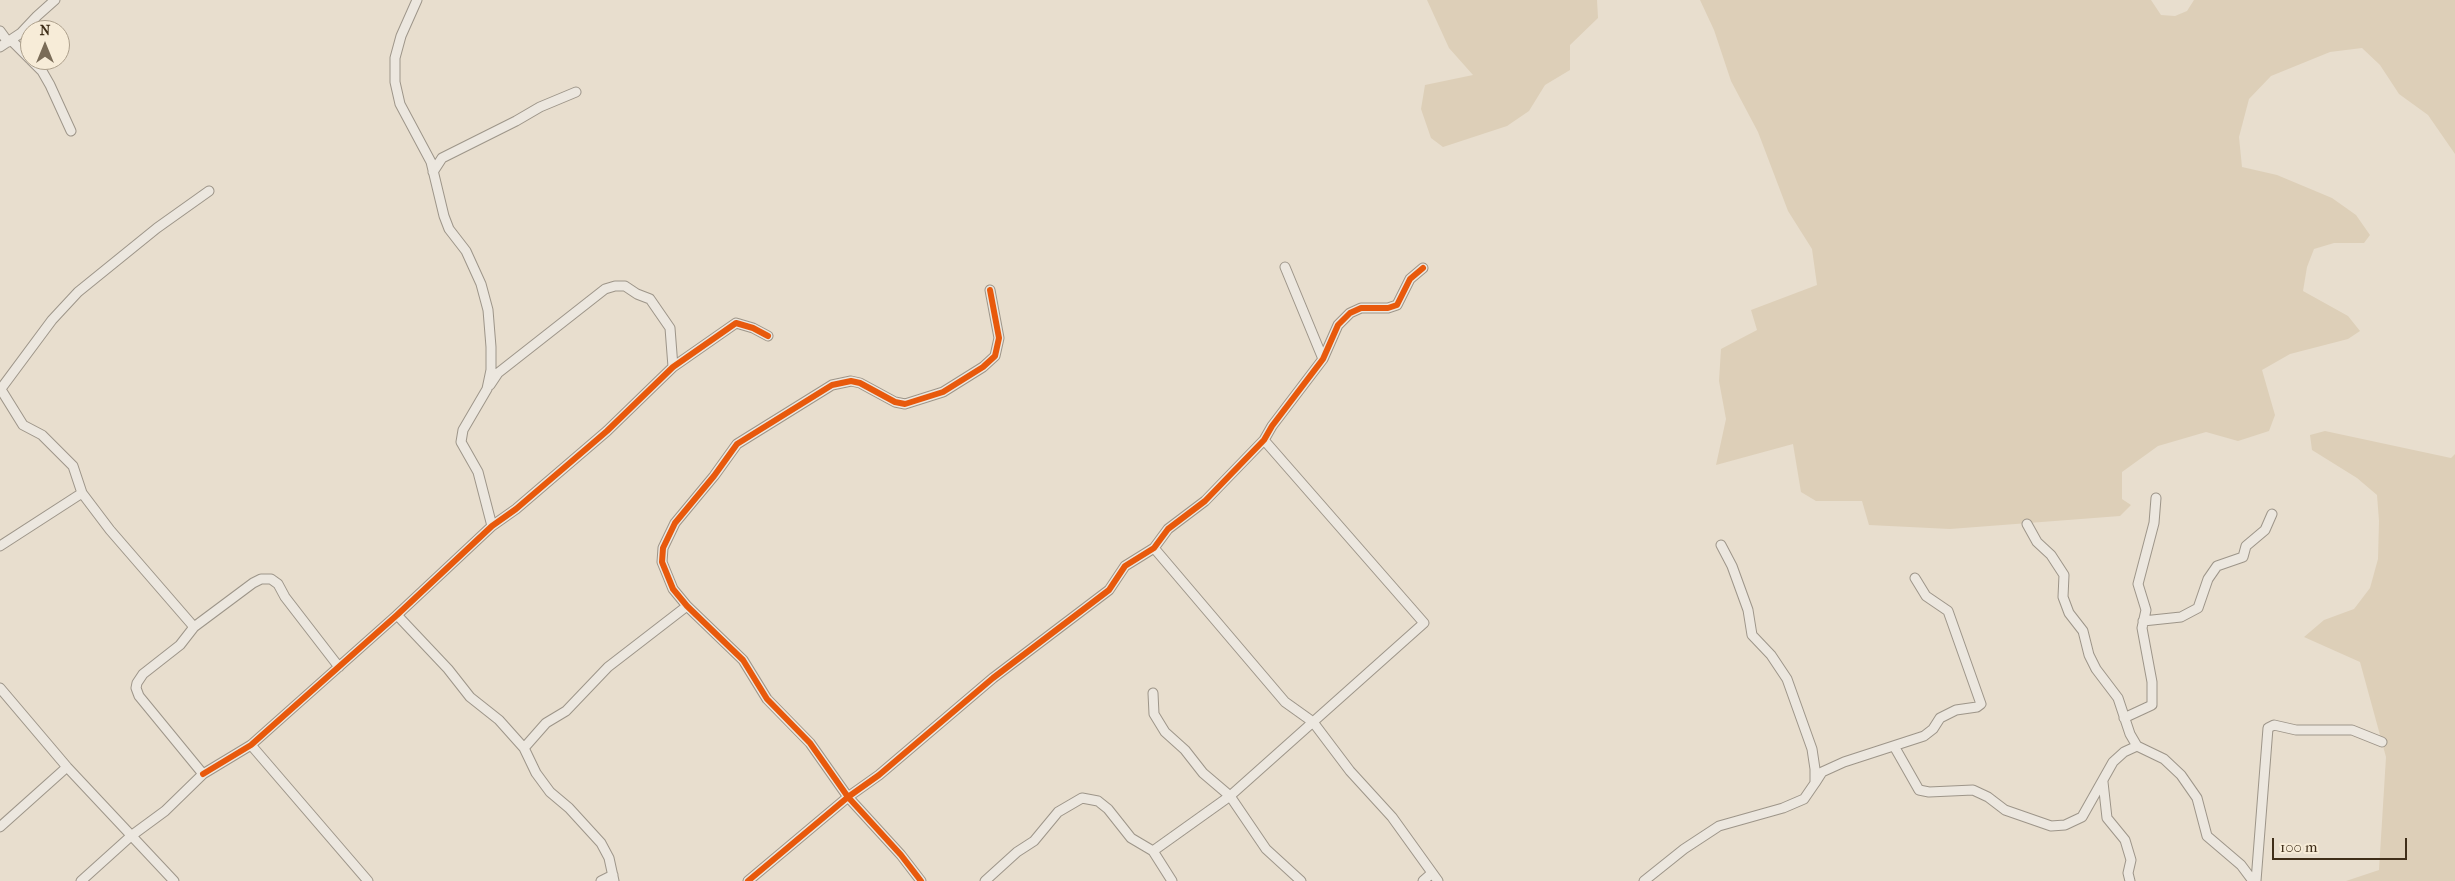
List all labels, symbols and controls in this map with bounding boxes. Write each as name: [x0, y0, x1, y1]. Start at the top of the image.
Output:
north arrow: [20, 20, 70, 70]
text: N: [40, 22, 50, 39]
scale bar: [2275, 828, 2410, 860]
text: 100 m: [2280, 838, 2318, 856]

